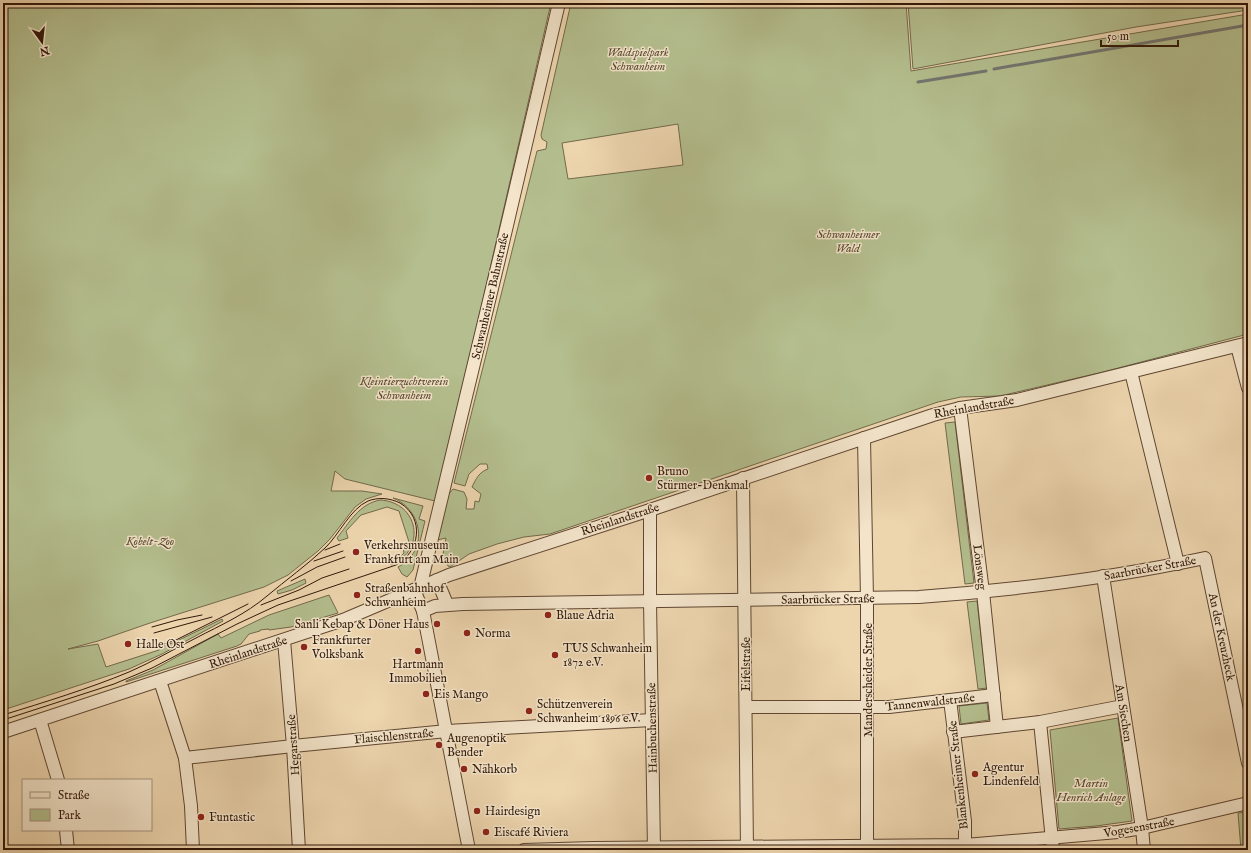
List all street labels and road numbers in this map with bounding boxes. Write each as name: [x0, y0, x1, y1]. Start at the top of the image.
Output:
street label: Schwanheimer Bahnstraße: [469, 231, 512, 361]
street label: Rheinlandstraße: [933, 393, 1016, 422]
street label: Rheinlandstraße: [579, 500, 662, 539]
street label: Lönsweg: [969, 544, 990, 591]
street label: Saarbrücker Straße: [1103, 553, 1198, 584]
street label: Saarbrücker Straße: [781, 591, 875, 608]
street label: An der Kreuzheck: [1205, 591, 1238, 683]
street label: Manderscheider Straße: [861, 622, 876, 737]
street label: Rheinlandstraße: [207, 633, 290, 672]
street label: Eifelstraße: [739, 636, 754, 691]
street label: Hainbuchenstraße: [644, 682, 661, 773]
street label: Am Siechen: [1111, 682, 1136, 744]
street label: Tannenwaldstraße: [885, 690, 976, 715]
street label: Hegarstraße: [284, 713, 303, 776]
street label: Blankenheimer Straße: [945, 719, 972, 830]
street label: Flaischlenstraße: [354, 726, 435, 747]
street label: Vogesenstraße: [1102, 814, 1176, 841]

